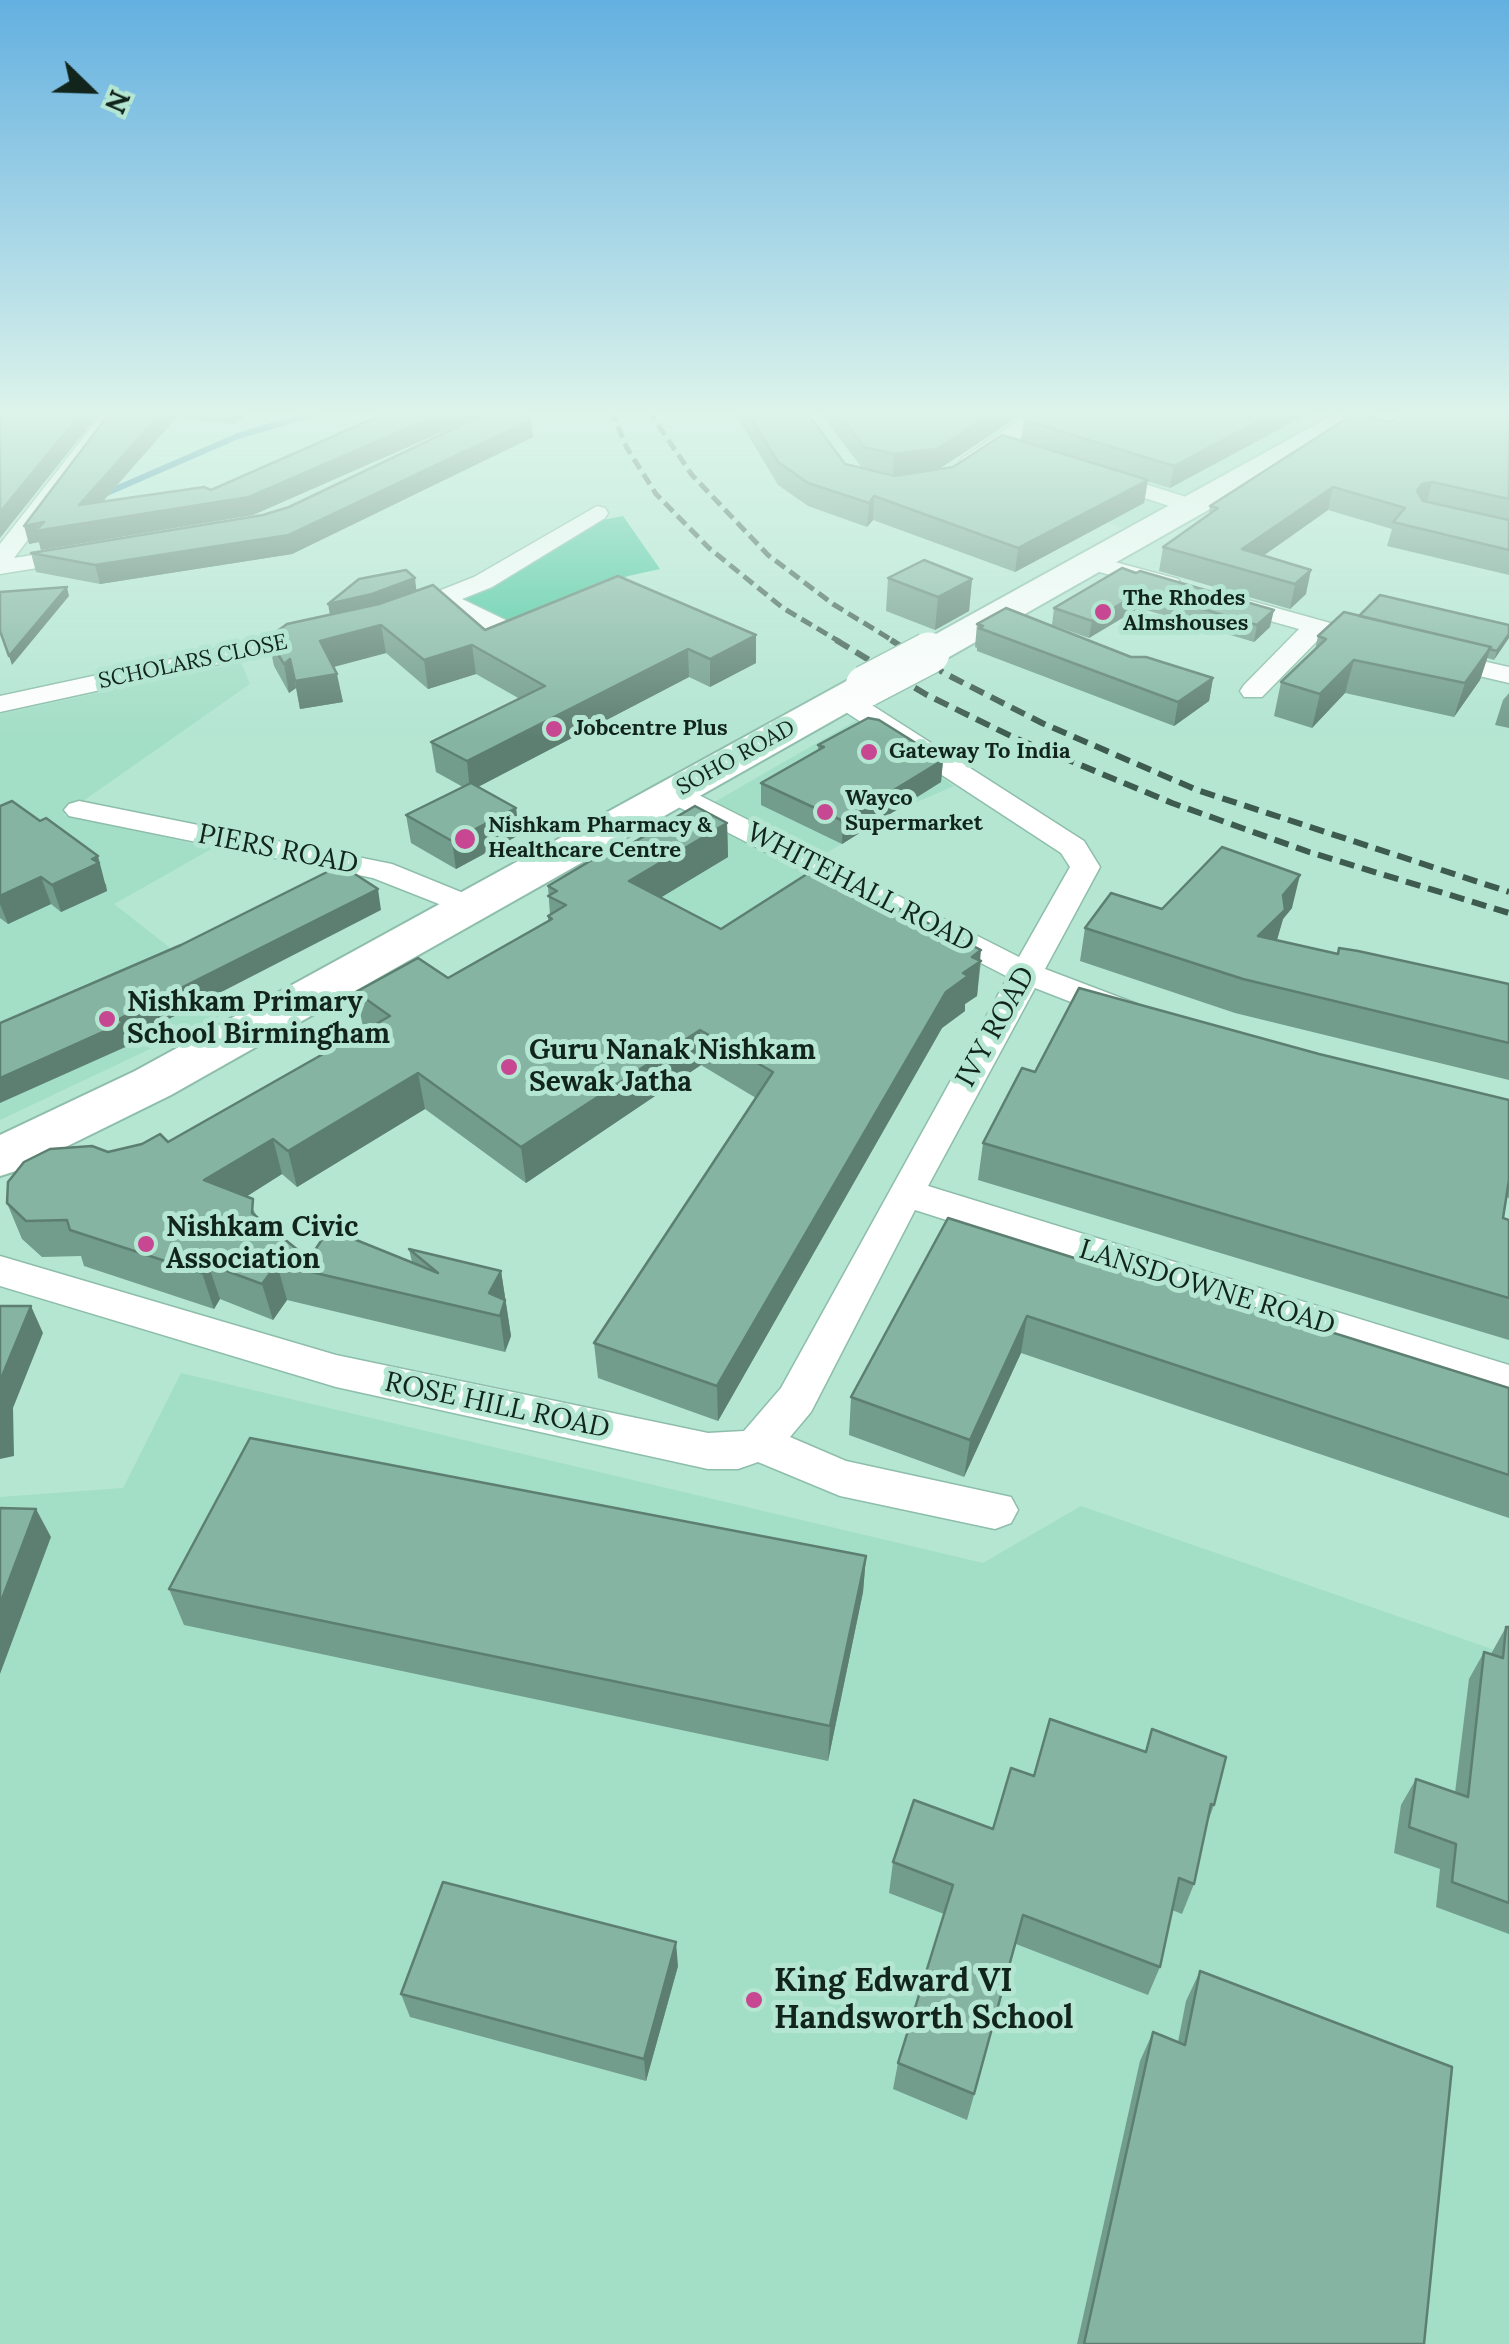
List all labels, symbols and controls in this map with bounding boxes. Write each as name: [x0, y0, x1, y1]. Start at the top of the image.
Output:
north arrow: [40, 40, 140, 140]
text: N: [97, 85, 138, 119]
place label: The Rhodes Almshouses: [1123, 586, 1248, 638]
marker: The Rhodes Almshouses: [1092, 601, 1114, 623]
street label: SCHOLARS CLOSE: [96, 629, 290, 695]
street label: SOHO ROAD: [672, 715, 800, 801]
place label: Jobcentre Plus: [574, 716, 728, 742]
marker: Jobcentre Plus: [543, 718, 565, 740]
place label: Gateway To India: [889, 739, 1070, 765]
marker: Gateway To India: [858, 741, 880, 763]
place label: Wayco Supermarket: [845, 786, 983, 838]
marker: Wayco Supermarket: [814, 801, 836, 823]
place label: Nishkam Pharmacy & Healthcare Centre: [488, 813, 712, 864]
street label: WHITEHALL ROAD: [740, 816, 980, 960]
street label: PIERS ROAD: [195, 818, 361, 882]
marker: Nishkam Pharmacy & Healthcare Centre: [452, 826, 478, 852]
street label: IVY ROAD: [949, 961, 1043, 1093]
place label: Nishkam Primary School Birmingham: [127, 986, 390, 1052]
marker: Nishkam Primary School Birmingham: [96, 1008, 118, 1030]
place label: Guru Nanak Nishkam Sewak Jatha: [529, 1034, 816, 1100]
marker: Guru Nanak Nishkam Sewak Jatha: [498, 1056, 520, 1078]
place label: Nishkam Civic Association: [166, 1211, 358, 1277]
marker: Nishkam Civic Association: [135, 1233, 157, 1255]
street label: LANSDOWNE ROAD: [1075, 1233, 1339, 1343]
street label: ROSE HILL ROAD: [381, 1366, 613, 1446]
place label: King Edward VI Handsworth School: [774, 1963, 1073, 2038]
marker: King Edward VI Handsworth School: [743, 1989, 765, 2011]

